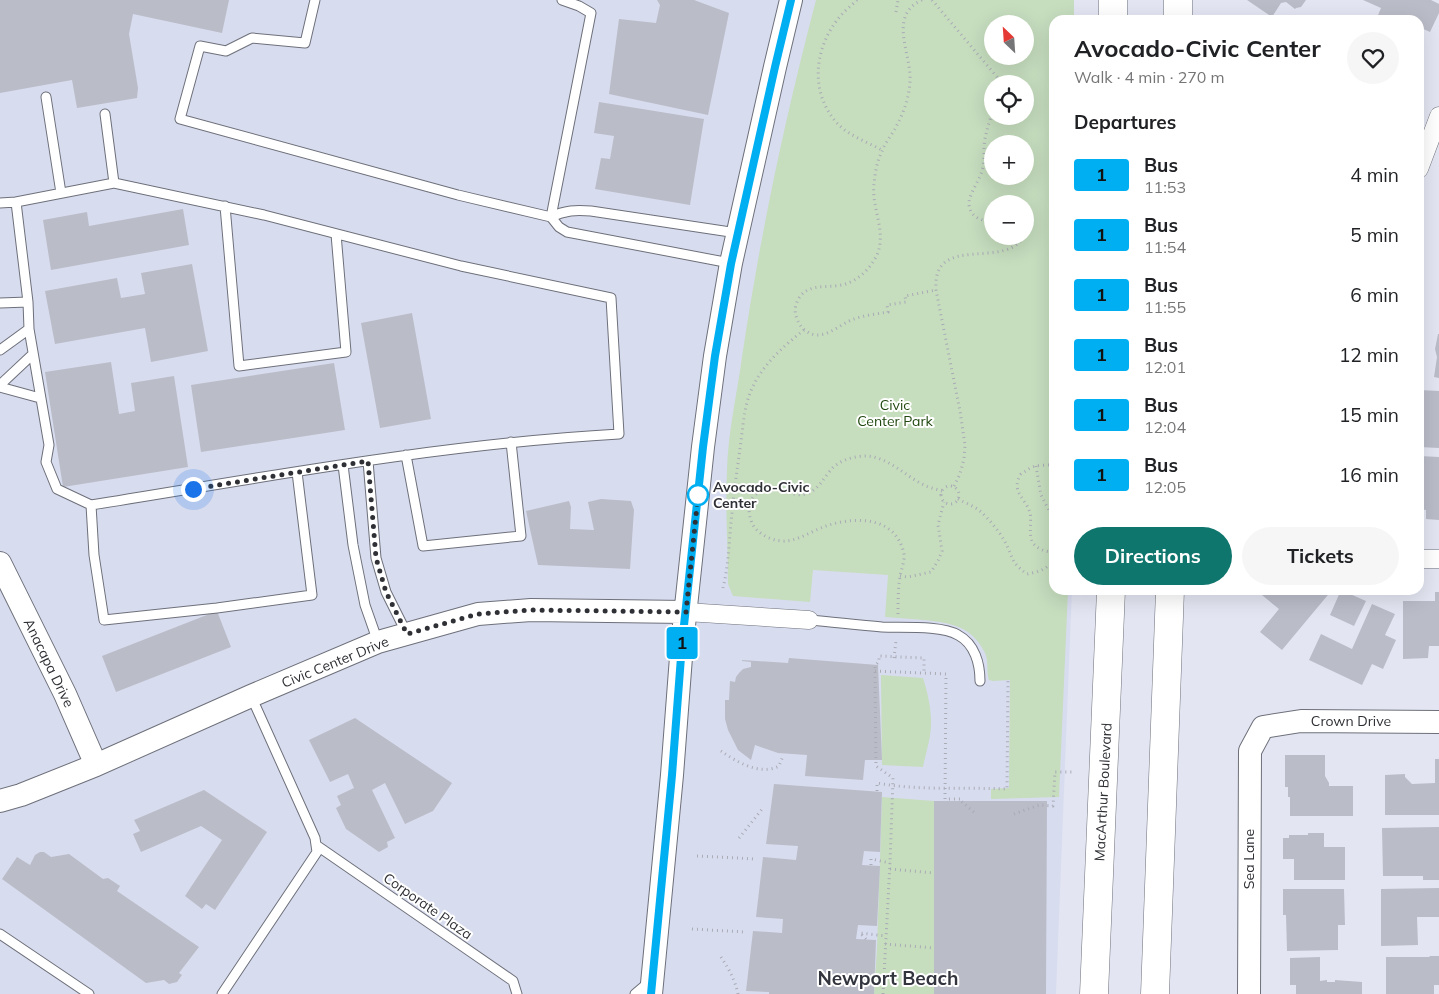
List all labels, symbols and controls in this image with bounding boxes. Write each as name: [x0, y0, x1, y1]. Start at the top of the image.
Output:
north arrow: [984, 15, 1034, 65]
map controls: [984, 15, 1034, 245]
button: heart: [1347, 32, 1399, 84]
text: Avocado-Civic Center: [1074, 33, 1321, 63]
text: Walk · 4 min · 270 m: [1074, 67, 1225, 87]
button: locate: [984, 75, 1034, 125]
text: Departures: [1074, 110, 1176, 134]
button: +: [984, 135, 1034, 185]
text: Bus: [1144, 153, 1178, 177]
text: 1: [1096, 163, 1107, 186]
text: 4 min: [1350, 163, 1399, 187]
text: 11:53: [1144, 177, 1186, 197]
button: −: [984, 195, 1034, 245]
text: Bus: [1144, 213, 1178, 237]
text: 1: [1096, 223, 1107, 246]
text: 5 min: [1350, 223, 1399, 247]
text: 11:54: [1144, 237, 1186, 257]
text: Bus: [1144, 273, 1178, 297]
text: 1: [1096, 283, 1107, 306]
text: 6 min: [1350, 283, 1399, 307]
text: 11:55: [1144, 297, 1186, 317]
text: Bus: [1144, 333, 1178, 357]
text: 1: [1096, 343, 1107, 366]
text: 12 min: [1339, 343, 1399, 367]
text: 12:01: [1144, 357, 1186, 377]
text: Bus: [1144, 393, 1178, 417]
park label: Civic Center Park: [857, 396, 934, 430]
text: 1: [1096, 403, 1107, 426]
text: 15 min: [1339, 403, 1399, 427]
text: 12:04: [1144, 417, 1186, 437]
text: Bus: [1144, 453, 1178, 477]
text: 1: [1096, 463, 1107, 486]
text: 16 min: [1339, 463, 1399, 487]
your location: [181, 477, 206, 502]
text: 12:05: [1144, 477, 1186, 497]
place label: Avocado-Civic Center: [713, 478, 809, 512]
marker: Avocado-Civic Center: [687, 484, 709, 506]
button: Directions: [1074, 527, 1232, 585]
button: Tickets: [1242, 527, 1399, 585]
street label: Anacapa Drive: [20, 616, 78, 710]
line badge: 1: [666, 627, 698, 659]
text: 1: [677, 631, 687, 654]
street label: Civic Center Drive: [279, 632, 391, 692]
street label: Crown Drive: [1311, 712, 1391, 730]
street label: MacArthur Boulevard: [1090, 722, 1116, 862]
street label: Sea Lane: [1240, 829, 1258, 889]
street label: Corporate Plaza: [380, 869, 476, 943]
district label: Newport Beach: [817, 966, 959, 990]

